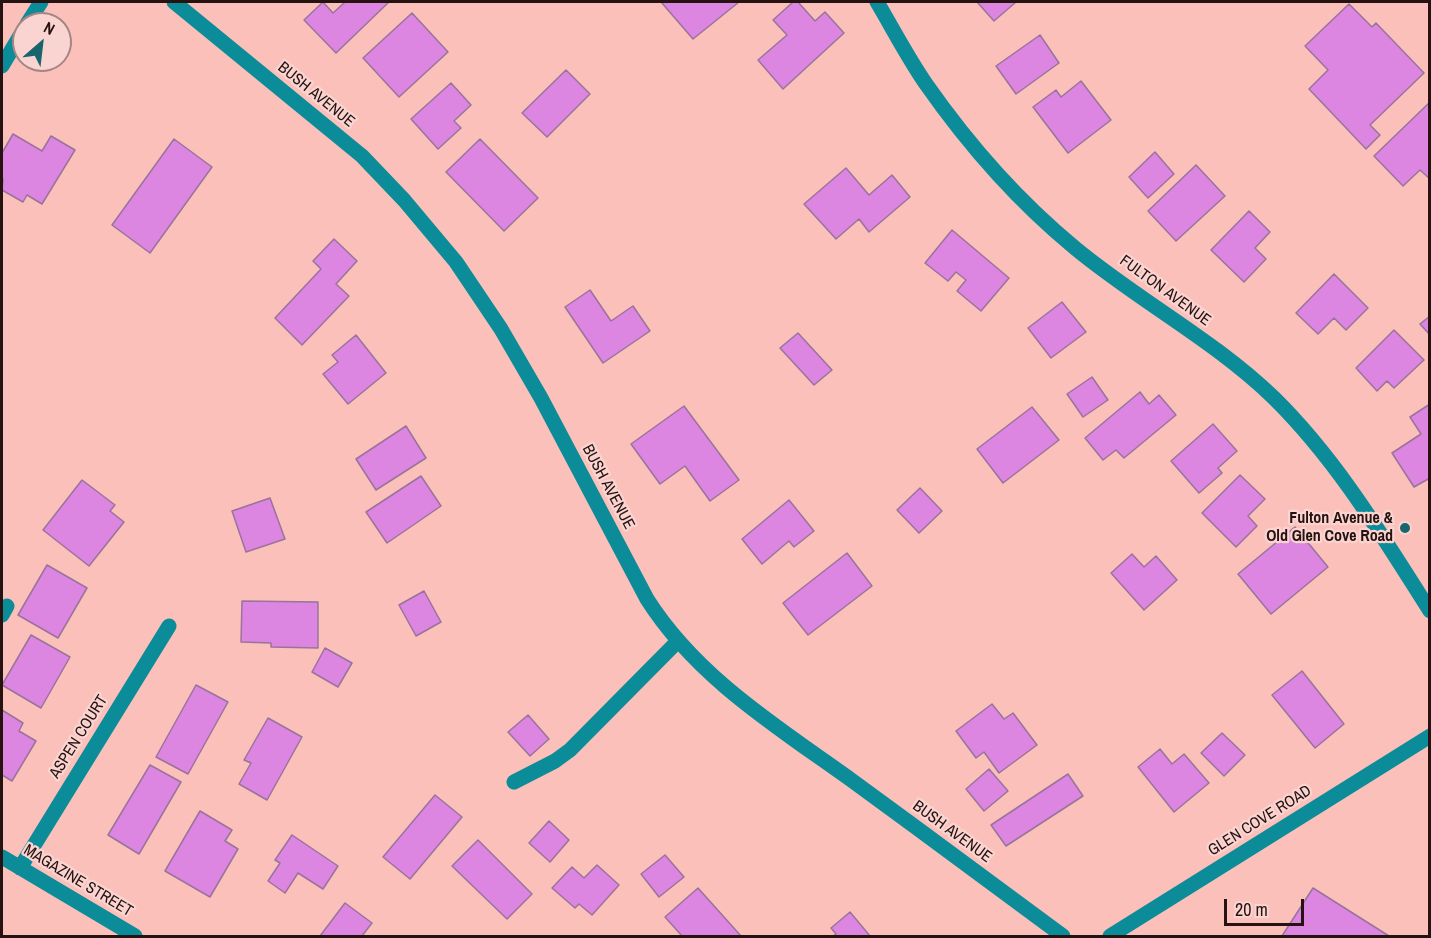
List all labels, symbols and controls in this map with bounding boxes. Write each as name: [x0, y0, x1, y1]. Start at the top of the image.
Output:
north arrow: [12, 12, 72, 72]
text: N: [40, 16, 59, 40]
street label: BUSH AVENUE: [274, 58, 358, 132]
street label: FULTON AVENUE: [1116, 252, 1214, 330]
street label: BUSH AVENUE: [578, 441, 638, 533]
place label: Fulton Avenue & Old Glen Cove Road: [1266, 509, 1393, 547]
marker: Fulton Avenue & Old Glen Cove Road: [1398, 521, 1412, 535]
street label: ASPEN COURT: [46, 692, 112, 782]
street label: GLEN COVE ROAD: [1205, 782, 1315, 860]
street label: BUSH AVENUE: [909, 797, 995, 867]
street label: MAGAZINE STREET: [20, 841, 136, 921]
scale bar: [1227, 887, 1306, 925]
text: 20 m: [1235, 897, 1268, 922]

